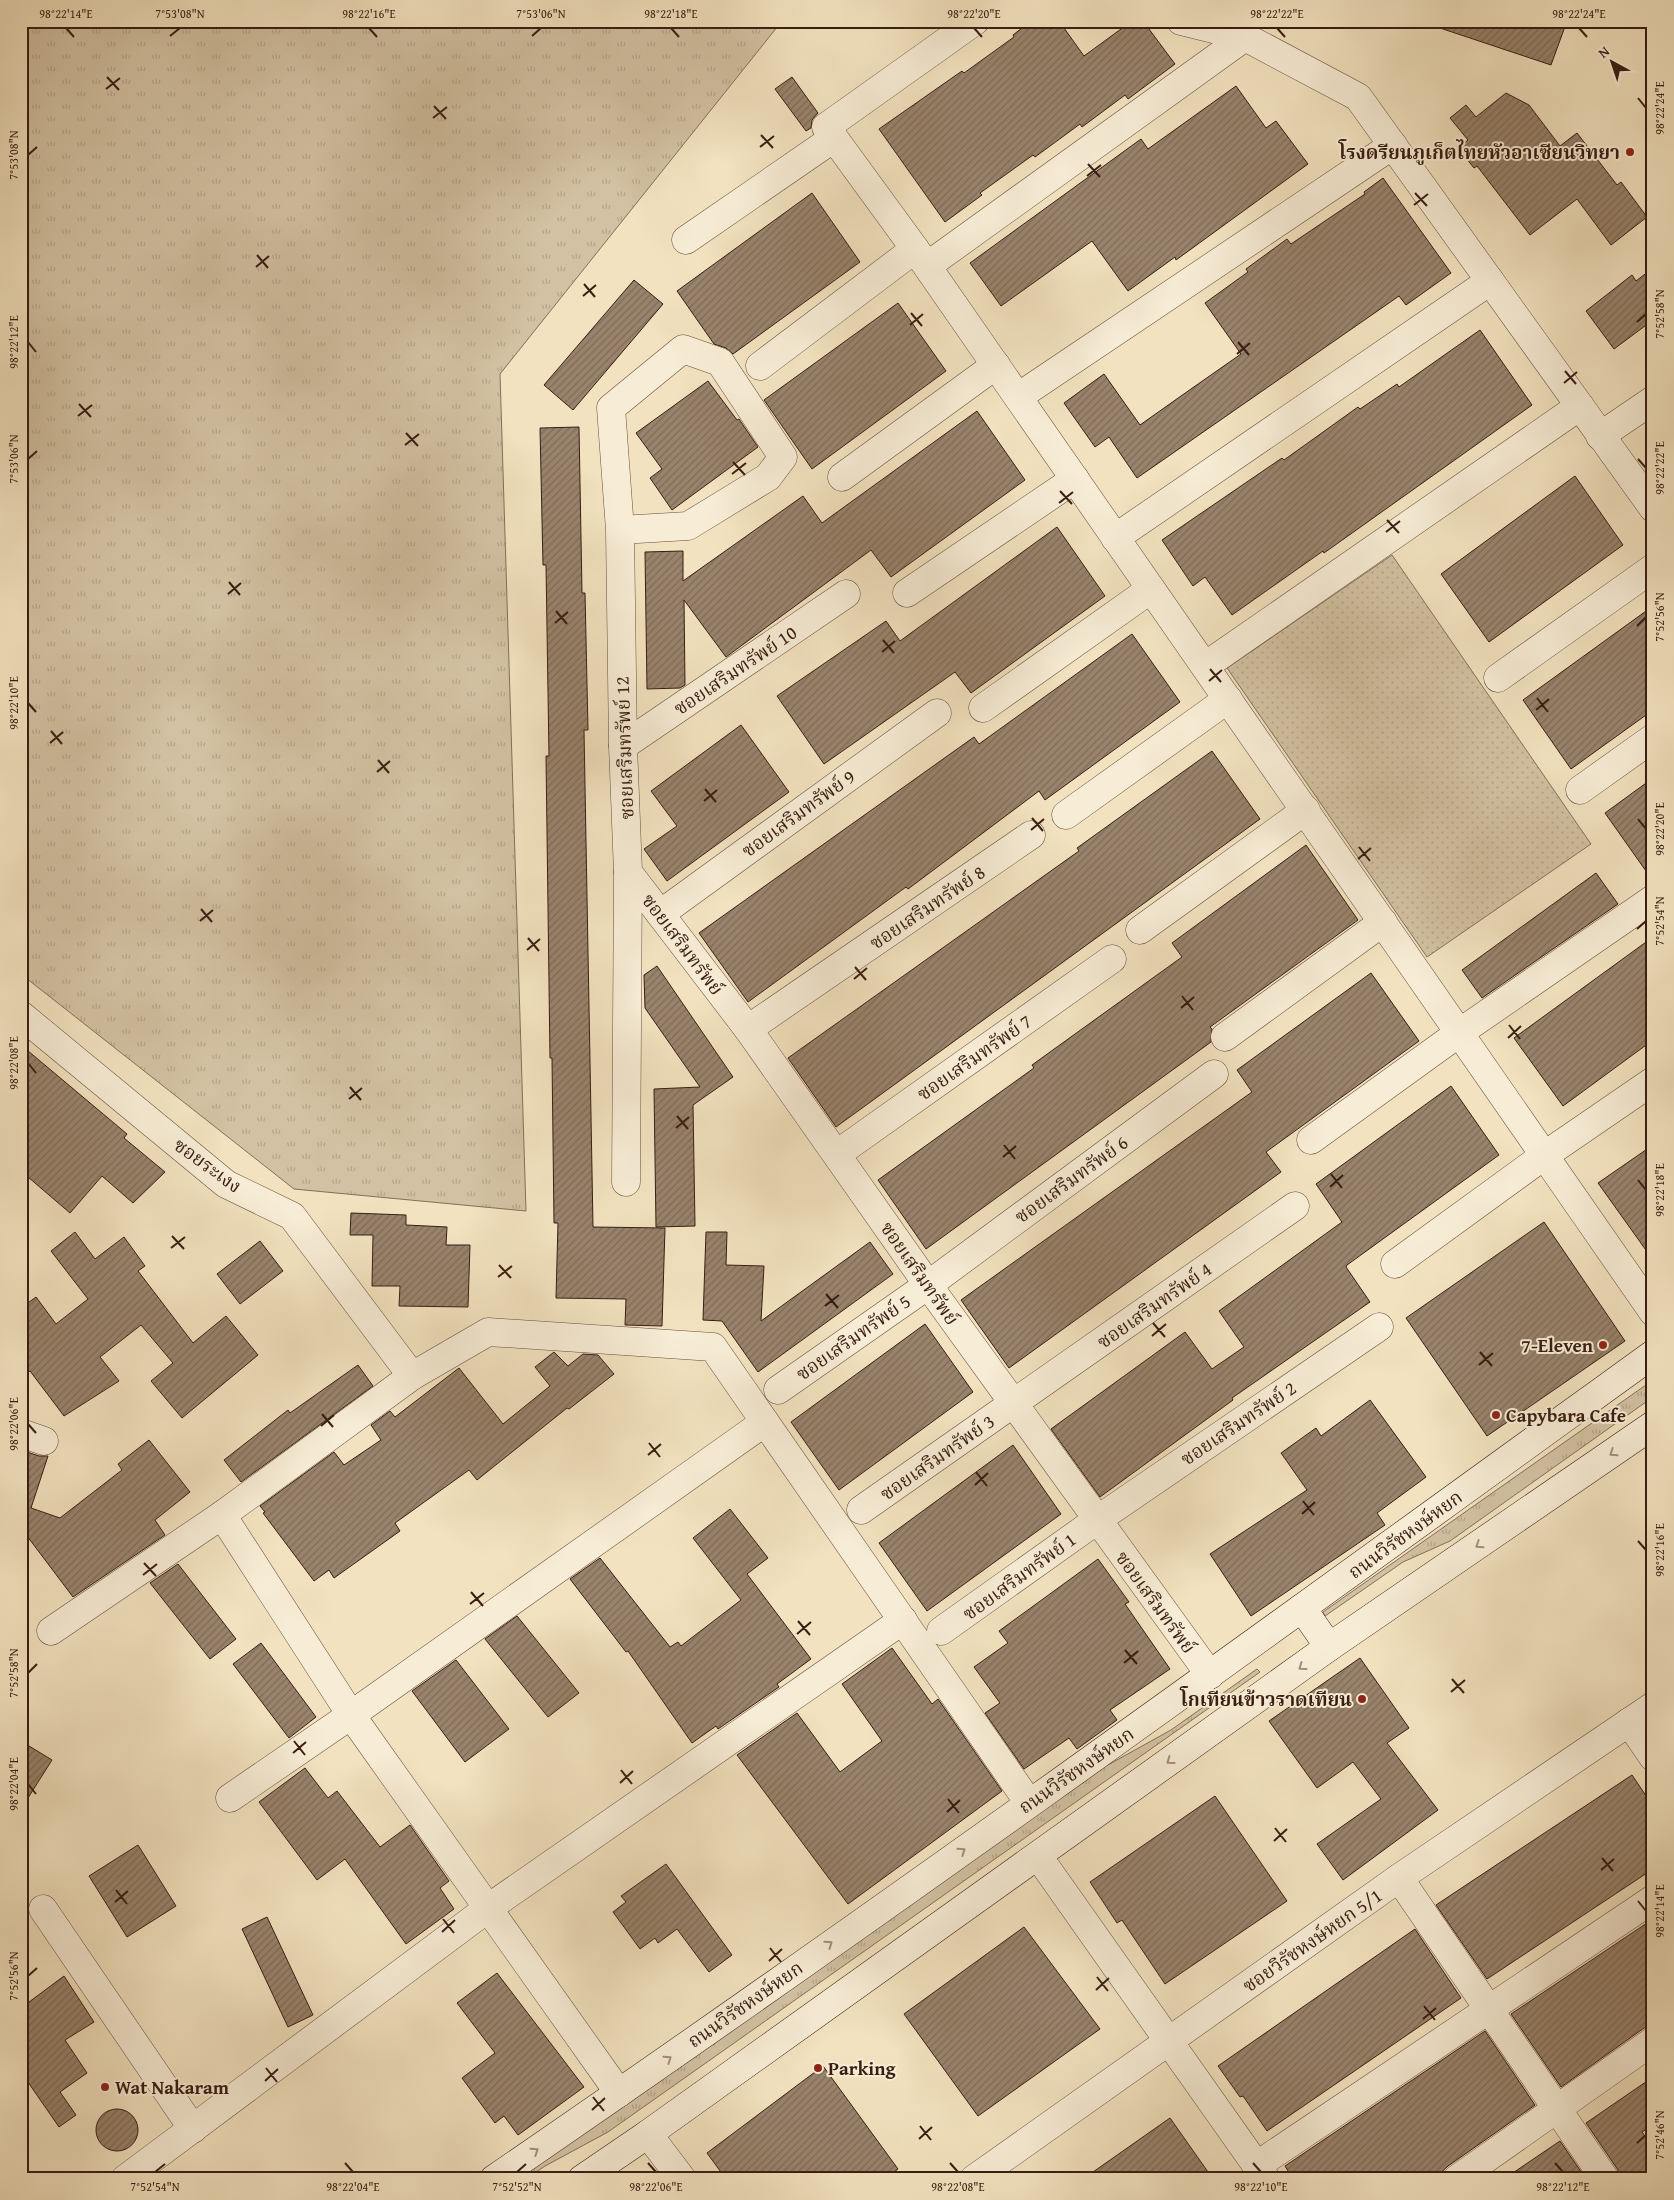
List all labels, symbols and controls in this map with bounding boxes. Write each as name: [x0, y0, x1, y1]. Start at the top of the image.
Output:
text: 98°22'14"E: [39, 5, 93, 22]
text: 7°53'08"N: [155, 5, 205, 22]
text: 98°22'16"E: [342, 5, 396, 22]
text: 7°53'06"N: [516, 5, 566, 22]
text: 98°22'18"E: [644, 5, 698, 22]
text: 98°22'20"E: [947, 5, 1001, 22]
text: 98°22'22"E: [1250, 5, 1304, 22]
text: 98°22'24"E: [1552, 5, 1606, 22]
north arrow: [1586, 38, 1636, 88]
text: N: [1594, 41, 1614, 63]
text: 98°22'24"E: [1651, 81, 1668, 135]
text: 7°53'08"N: [5, 130, 22, 180]
place label: โรงดรียนภูเก็ตไทยหัวอาเซียนวิทยา: [1338, 138, 1620, 166]
marker: โรงดรียนภูเก็ตไทยหัวอาเซียนวิทยา: [1624, 146, 1636, 158]
text: 7°52'58"N: [1651, 289, 1668, 339]
text: 98°22'12"E: [5, 315, 22, 369]
text: 7°53'06"N: [5, 434, 22, 484]
text: 98°22'22"E: [1651, 441, 1668, 495]
text: 7°52'56"N: [1651, 592, 1668, 642]
street label: ซอยเสริมทรัพย์ 10: [668, 618, 802, 722]
text: 98°22'10"E: [5, 676, 22, 730]
street label: ซอยเสริมทรัพย์ 12: [608, 676, 640, 820]
street label: ซอยเสริมทรัพย์ 9: [736, 762, 860, 864]
text: 98°22'20"E: [1651, 802, 1668, 856]
street label: ซอยเสริมทรัพย์ 8: [864, 858, 990, 956]
street label: ซอยเสริมทรัพย์: [635, 887, 731, 1001]
text: 7°52'54"N: [1651, 896, 1668, 946]
street label: ซอยเสริมทรัพย์ 7: [911, 1007, 1037, 1107]
text: 98°22'08"E: [5, 1036, 22, 1090]
street label: ซอยเสริมทรัพย์ 6: [1009, 1128, 1133, 1230]
street label: ซอยระเงง: [168, 1131, 248, 1199]
text: 98°22'18"E: [1651, 1163, 1668, 1217]
street label: ซอยเสริมทรัพย์: [874, 1216, 966, 1331]
street label: ซอยเสริมทรัพย์ 4: [1091, 1255, 1217, 1355]
street label: ซอยเสริมทรัพย์ 5: [790, 1287, 916, 1387]
place label: 7-Eleven: [1521, 1331, 1594, 1359]
marker: 7-Eleven: [1597, 1339, 1609, 1351]
street label: ซอยเสริมทรัพย์ 2: [1175, 1374, 1301, 1472]
text: 98°22'06"E: [5, 1397, 22, 1451]
place label: Capybara Cafe: [1506, 1401, 1626, 1429]
street label: ซอยเสริมทรัพย์ 3: [874, 1407, 1000, 1507]
marker: Capybara Cafe: [1490, 1409, 1502, 1421]
one-way arrow: [1609, 1447, 1618, 1456]
street label: ถนนวิรัชหงษ์หยก: [1342, 1483, 1468, 1585]
text: 98°22'16"E: [1651, 1523, 1668, 1577]
street label: ซอยเสริมทรัพย์ 1: [957, 1525, 1081, 1627]
one-way arrow: [1475, 1539, 1484, 1548]
street label: ซอยเสริมทรัพย์: [1109, 1545, 1203, 1659]
text: 7°52'58"N: [5, 1648, 22, 1698]
one-way arrow: [1298, 1661, 1308, 1670]
place label: โกเทียนข้าวราดเทียน: [1179, 1685, 1352, 1713]
marker: โกเทียนข้าวราดเทียน: [1356, 1693, 1368, 1705]
street label: ถนนวิรัชหงษ์หยก: [1012, 1720, 1140, 1820]
one-way arrow: [1166, 1755, 1175, 1765]
text: 98°22'04"E: [5, 1757, 22, 1811]
one-way arrow: [956, 1848, 966, 1857]
street label: ซอยวิรัชหงษ์หยก 5/1: [1236, 1881, 1388, 1999]
text: 98°22'14"E: [1651, 1884, 1668, 1938]
one-way arrow: [823, 1942, 832, 1950]
text: 7°52'56"N: [5, 1951, 22, 2001]
street label: ถนนวิรัชหงษ์หยก: [681, 1954, 809, 2054]
place label: Parking: [828, 2054, 896, 2082]
one-way arrow: [662, 2056, 671, 2064]
marker: Parking: [812, 2062, 824, 2074]
place label: Wat Nakaram: [115, 2073, 230, 2101]
marker: Wat Nakaram: [99, 2081, 111, 2093]
text: 7°52'46"N: [1651, 2110, 1668, 2160]
one-way arrow: [529, 2148, 538, 2157]
text: 7°52'54"N: [130, 2178, 180, 2195]
text: 98°22'04"E: [326, 2178, 380, 2195]
text: 7°52'52"N: [492, 2178, 542, 2195]
text: 98°22'06"E: [629, 2178, 683, 2195]
text: 98°22'08"E: [931, 2178, 985, 2195]
text: 98°22'10"E: [1234, 2178, 1288, 2195]
text: 98°22'12"E: [1536, 2178, 1590, 2195]

